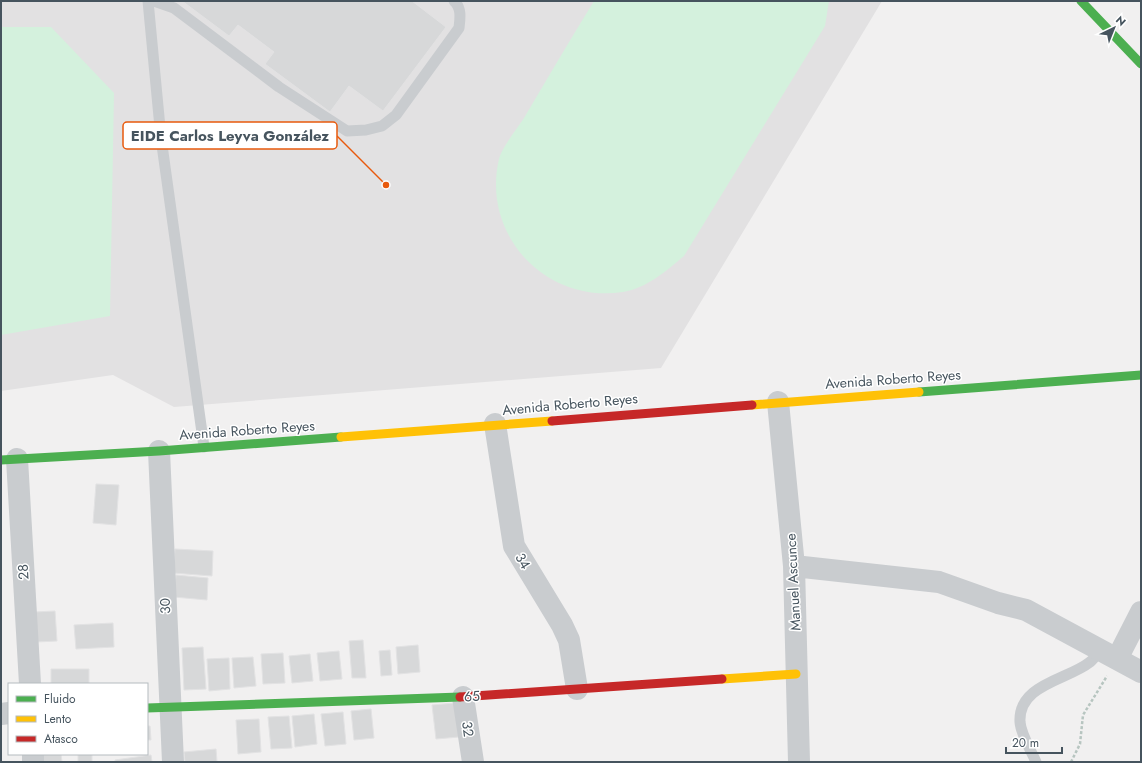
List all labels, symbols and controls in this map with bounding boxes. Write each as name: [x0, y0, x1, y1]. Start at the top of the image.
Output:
north arrow: [1094, 8, 1134, 48]
text: N: [1112, 12, 1129, 30]
callout: EIDE Carlos Leyva González: [123, 122, 337, 149]
text: EIDE Carlos Leyva González: [131, 125, 329, 147]
street label: Avenida Roberto Reyes: [824, 364, 962, 394]
street label: Avenida Roberto Reyes: [501, 388, 639, 420]
street label: Avenida Roberto Reyes: [178, 415, 316, 445]
street label: Manuel Ascunce: [780, 533, 806, 631]
street label: 34: [510, 549, 536, 573]
street label: 28: [13, 564, 33, 580]
street label: 30: [155, 598, 175, 614]
legend: [8, 683, 148, 755]
street label: 65: [464, 686, 481, 706]
text: Fluido: [44, 690, 76, 708]
text: Lento: [44, 710, 72, 728]
street label: 32: [457, 720, 479, 738]
scale bar: [1006, 729, 1062, 755]
text: Atasco: [44, 730, 78, 748]
text: 20 m: [1012, 734, 1039, 752]

